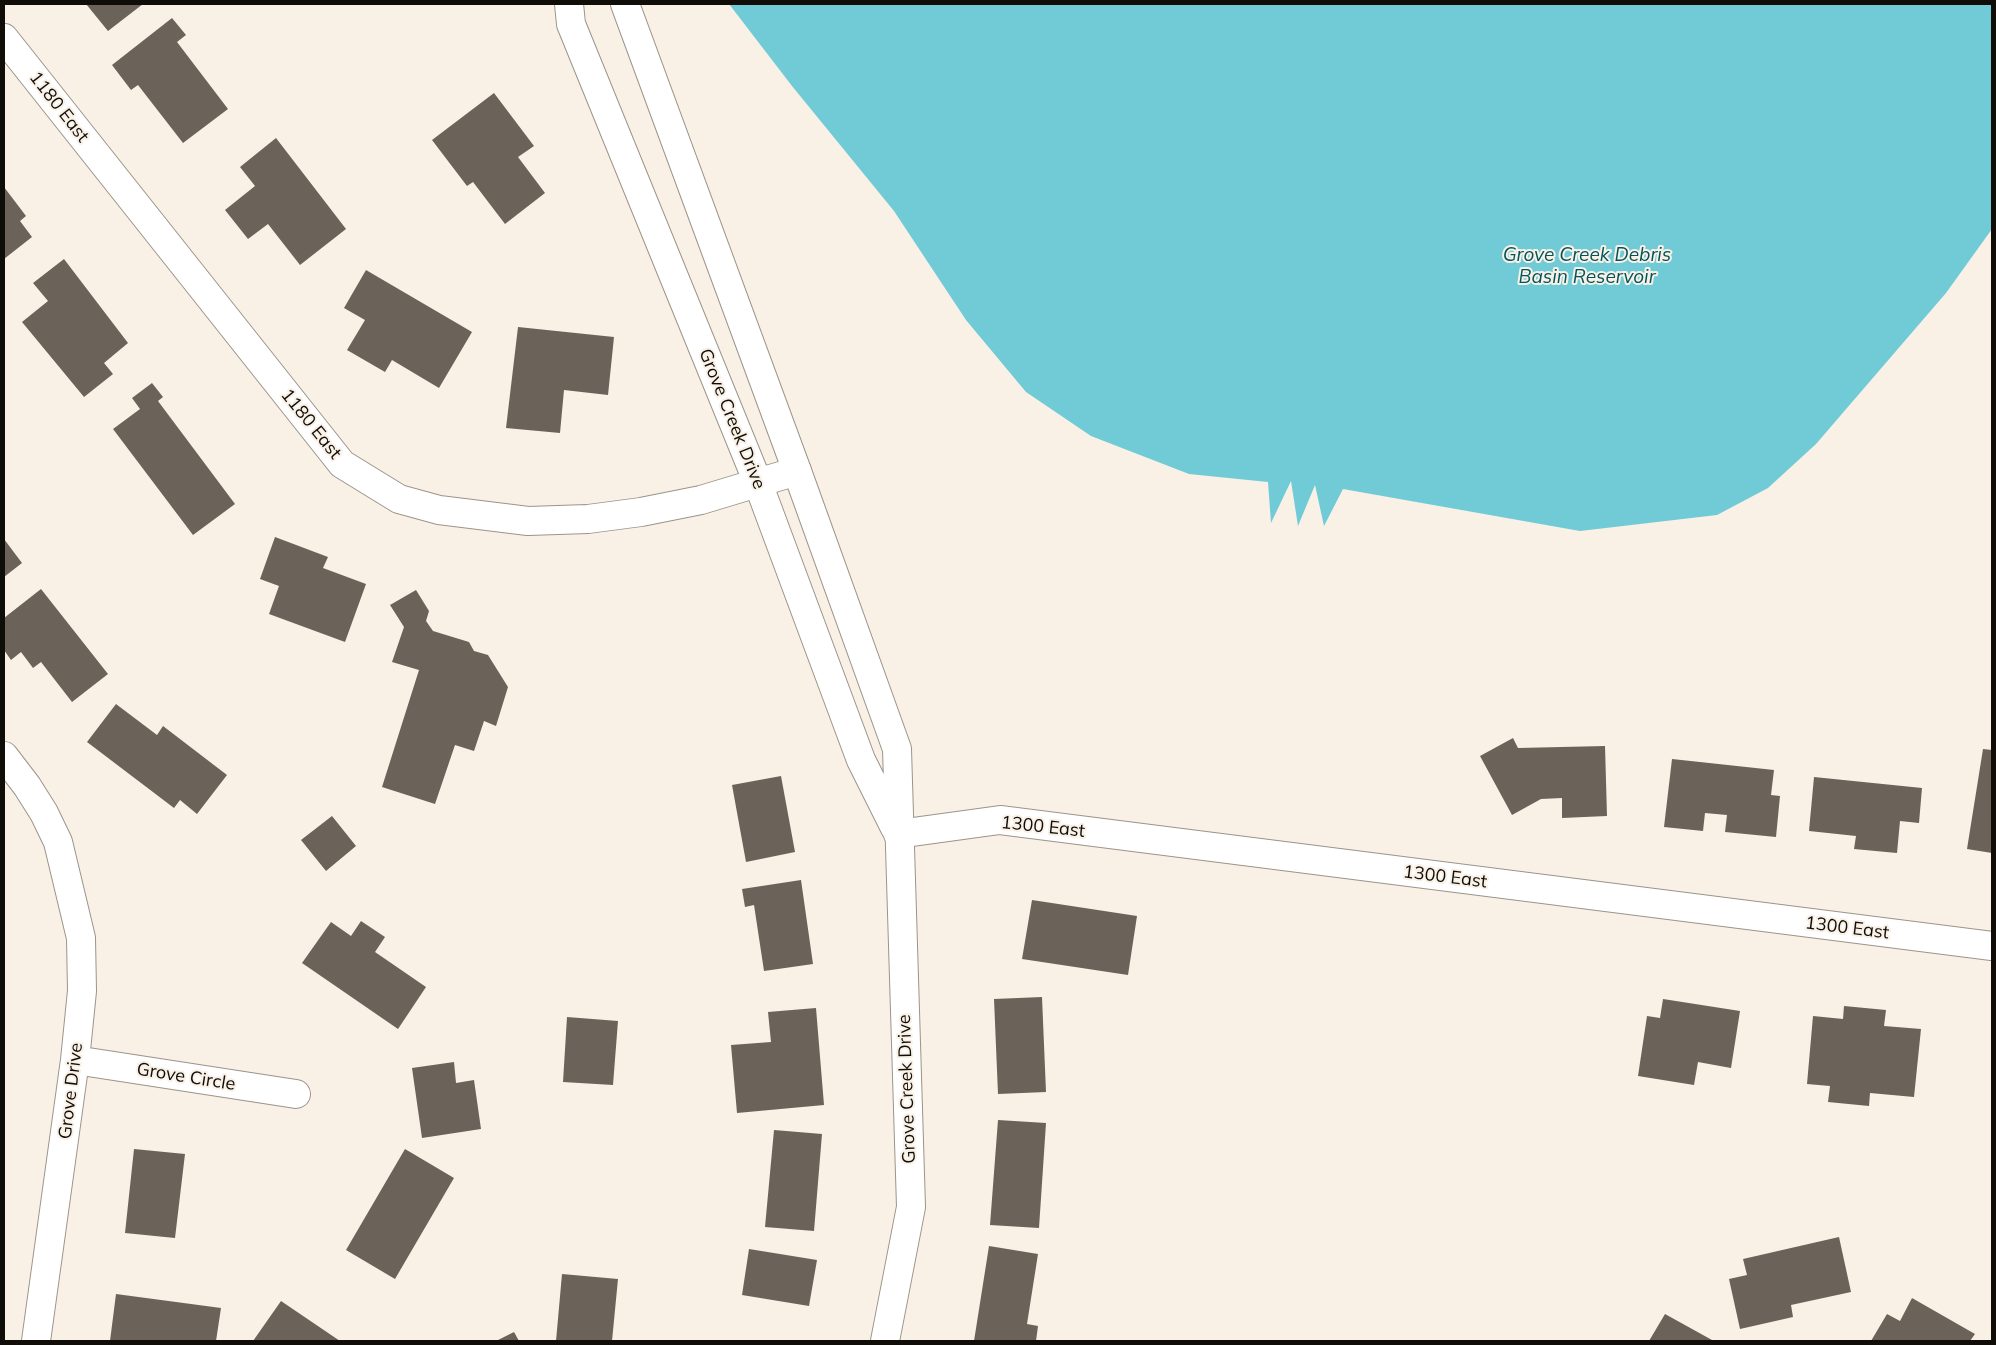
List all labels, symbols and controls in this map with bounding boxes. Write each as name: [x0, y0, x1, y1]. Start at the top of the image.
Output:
street label: 1180 East: [25, 67, 93, 147]
water label: Grove Creek Debris Basin Reservoir: [1503, 244, 1671, 288]
street label: Grove Creek Drive: [694, 346, 770, 492]
street label: 1180 East: [276, 384, 346, 464]
street label: 1300 East: [1000, 812, 1086, 842]
street label: 1300 East: [1402, 861, 1488, 893]
street label: 1300 East: [1804, 912, 1890, 944]
street label: Grove Creek Drive: [894, 1014, 920, 1164]
street label: Grove Drive: [54, 1041, 88, 1141]
street label: Grove Circle: [135, 1059, 237, 1095]

